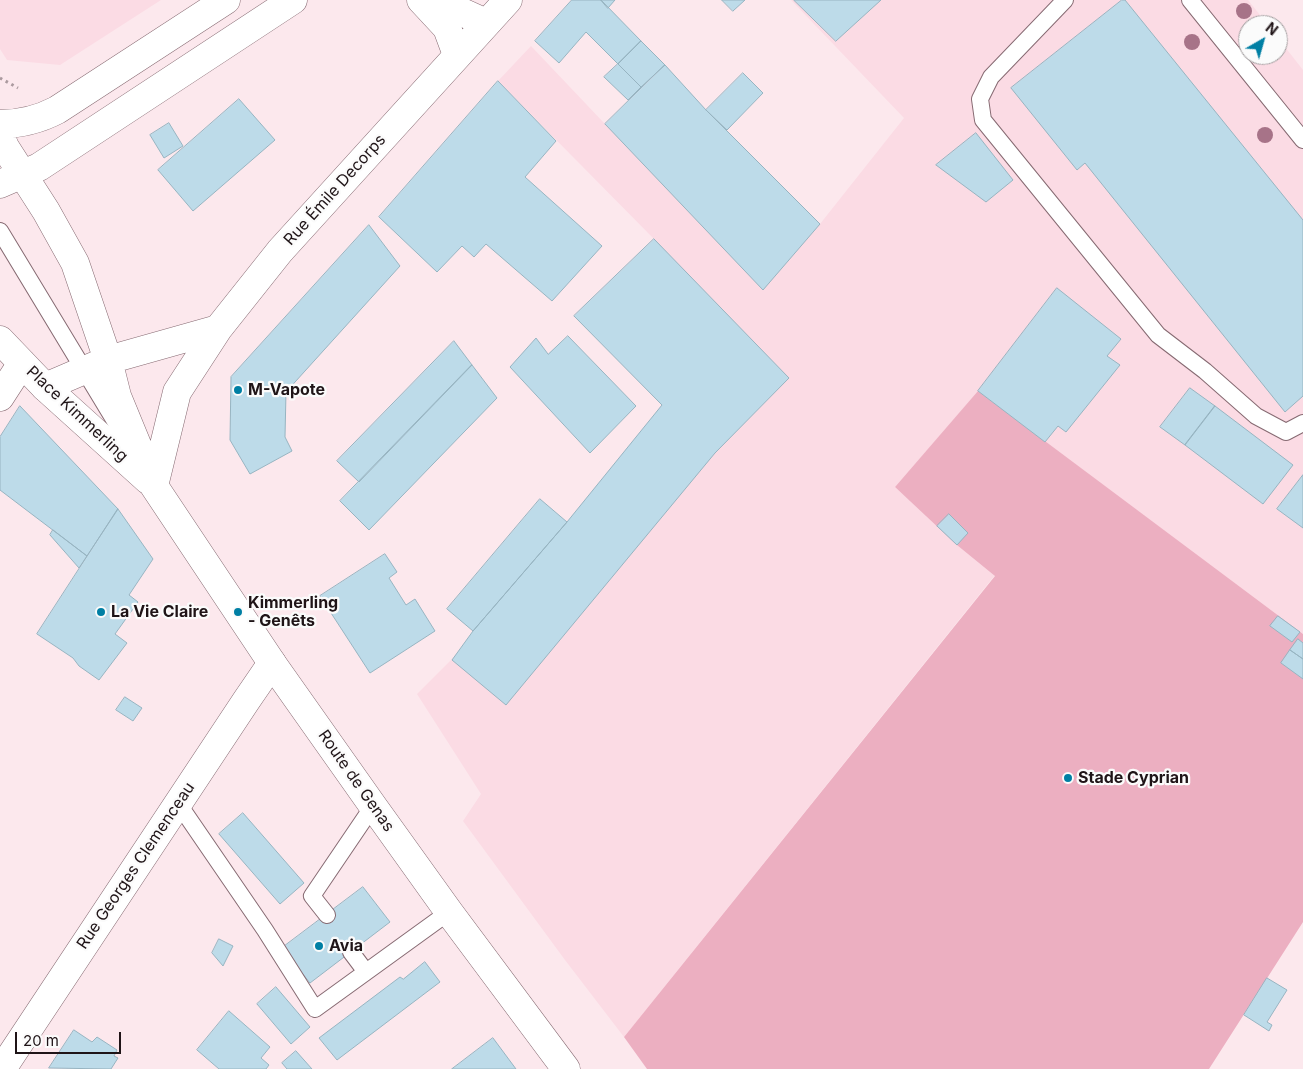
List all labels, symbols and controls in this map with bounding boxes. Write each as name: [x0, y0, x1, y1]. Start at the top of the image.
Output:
north arrow: [1238, 15, 1288, 65]
text: N: [1262, 19, 1281, 39]
street label: Rue Émile Decorps: [280, 130, 390, 250]
street label: Place Kimmerling: [22, 362, 132, 466]
place label: M-Vapote: [248, 380, 325, 400]
marker: M-Vapote: [232, 384, 244, 396]
place label: Kimmerling - Genêts: [248, 593, 338, 631]
place label: La Vie Claire: [111, 602, 208, 622]
marker: La Vie Claire: [95, 606, 107, 618]
marker: Kimmerling - Genêts: [232, 606, 244, 618]
street label: Route de Genas: [314, 726, 398, 836]
place label: Stade Cyprian: [1078, 768, 1189, 788]
marker: Stade Cyprian: [1062, 772, 1074, 784]
street label: Rue Georges Clemenceau: [73, 779, 199, 953]
place label: Avia: [329, 936, 363, 956]
marker: Avia: [313, 940, 325, 952]
scale bar: [18, 1022, 124, 1054]
text: 20 m: [23, 1031, 59, 1050]

